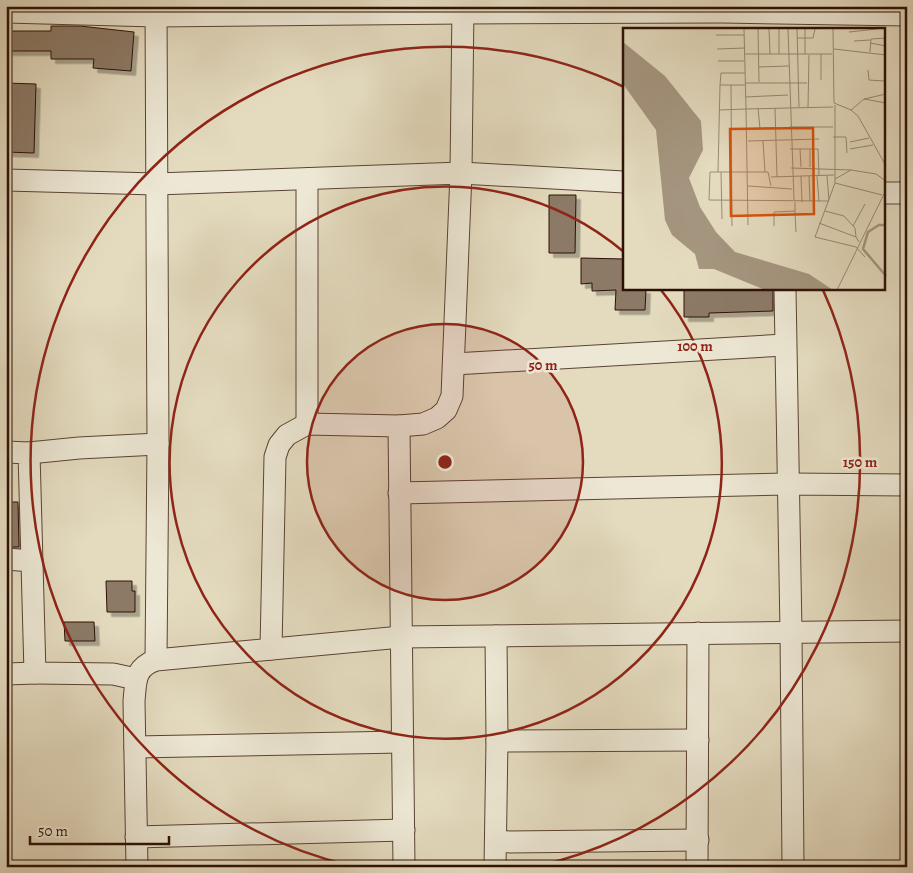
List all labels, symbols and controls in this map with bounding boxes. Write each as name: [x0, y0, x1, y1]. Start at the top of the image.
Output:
inset map: [623, 28, 886, 290]
text: 100 m: [677, 336, 713, 356]
text: 50 m: [528, 355, 558, 375]
text: 150 m: [843, 452, 878, 472]
centre of rings: [436, 453, 454, 471]
scale bar: [30, 813, 169, 845]
text: 50 m: [38, 821, 68, 841]

